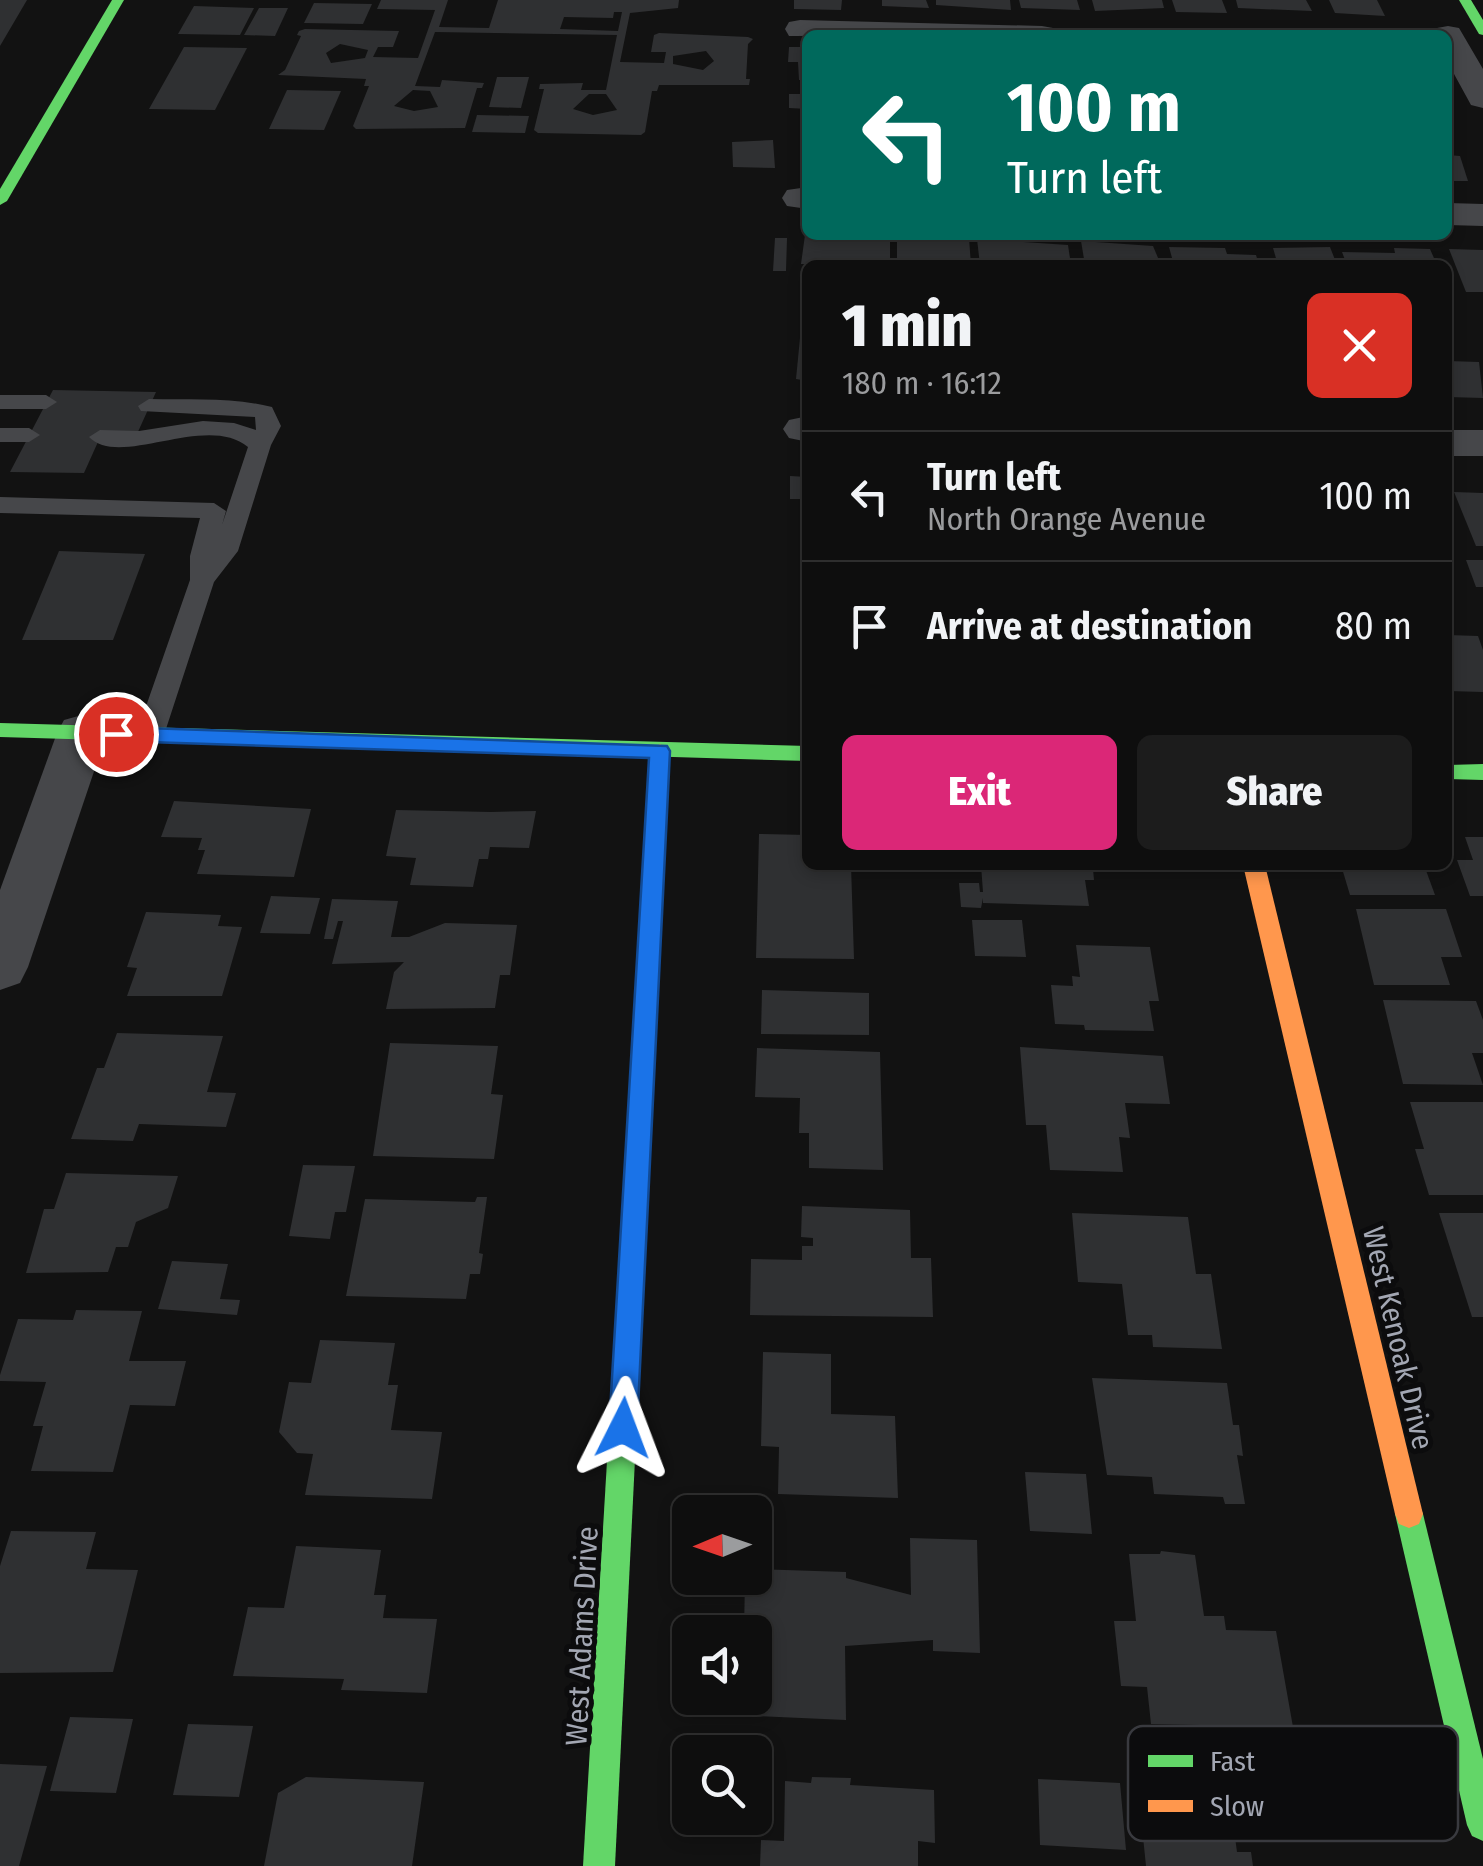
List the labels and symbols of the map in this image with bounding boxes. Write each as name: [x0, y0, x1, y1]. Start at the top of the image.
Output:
pin: [74, 692, 159, 777]
street label: West Kenoak Drive: [1355, 1223, 1441, 1453]
position arrow: [571, 1376, 675, 1480]
north arrow: [672, 1495, 772, 1595]
street label: West Adams Drive: [558, 1525, 606, 1747]
legend: [1128, 1726, 1458, 1841]
text: Fast: [1210, 1745, 1256, 1778]
text: Slow: [1210, 1790, 1264, 1823]

